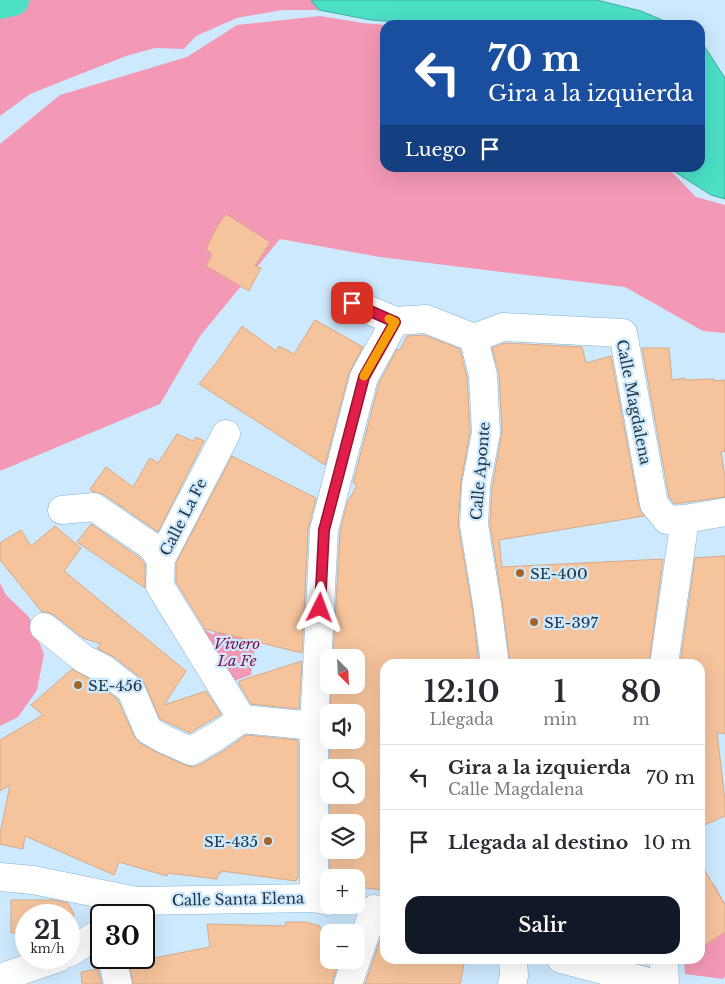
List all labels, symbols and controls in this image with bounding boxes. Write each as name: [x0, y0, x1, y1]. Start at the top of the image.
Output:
text: 70 m: [488, 37, 581, 80]
icon: left: [405, 40, 470, 105]
text: Gira a la izquierda: [488, 80, 693, 107]
icon: arrive: [476, 135, 504, 163]
text: Luego: [405, 138, 466, 161]
pin: [331, 282, 373, 324]
icon: arrive: [338, 289, 366, 317]
street label: Calle Magdalena: [613, 338, 656, 467]
street label: Calle Aponte: [466, 421, 494, 521]
street label: Calle La Fe: [155, 475, 211, 559]
place label: SE-400: [530, 564, 588, 583]
marker: SE-400: [514, 567, 526, 579]
position arrow: [293, 581, 345, 633]
place label: SE-397: [544, 613, 598, 632]
marker: SE-397: [528, 616, 540, 628]
park label: Vivero La Fe: [214, 634, 260, 670]
north arrow: [320, 649, 365, 694]
map controls: [320, 649, 365, 969]
text: 12:10: [423, 673, 500, 710]
text: 1: [554, 673, 567, 710]
text: 80: [620, 673, 661, 710]
place label: SE-456: [88, 676, 142, 695]
marker: SE-456: [72, 679, 84, 691]
button: sound: [320, 704, 365, 749]
text: Llegada: [430, 709, 494, 729]
text: min: [543, 709, 577, 729]
text: m: [632, 709, 650, 729]
text: Gira a la izquierda: [448, 756, 631, 779]
button: search: [320, 759, 365, 804]
icon: left: [405, 763, 433, 791]
text: 70 m: [646, 766, 695, 789]
text: Calle Magdalena: [448, 779, 584, 799]
button: layers: [320, 814, 365, 859]
icon: arrive: [405, 828, 433, 856]
text: Llegada al destino: [448, 831, 628, 854]
text: 10 m: [643, 831, 691, 854]
place label: SE-435: [204, 832, 258, 851]
marker: SE-435: [262, 835, 274, 847]
button: +: [320, 869, 365, 914]
street label: Calle Santa Elena: [172, 888, 305, 910]
button: Salir: [405, 896, 680, 954]
speed limit sign: 30: [90, 904, 155, 969]
text: 21: [34, 915, 61, 946]
button: −: [320, 924, 365, 969]
text: km/h: [30, 941, 65, 956]

